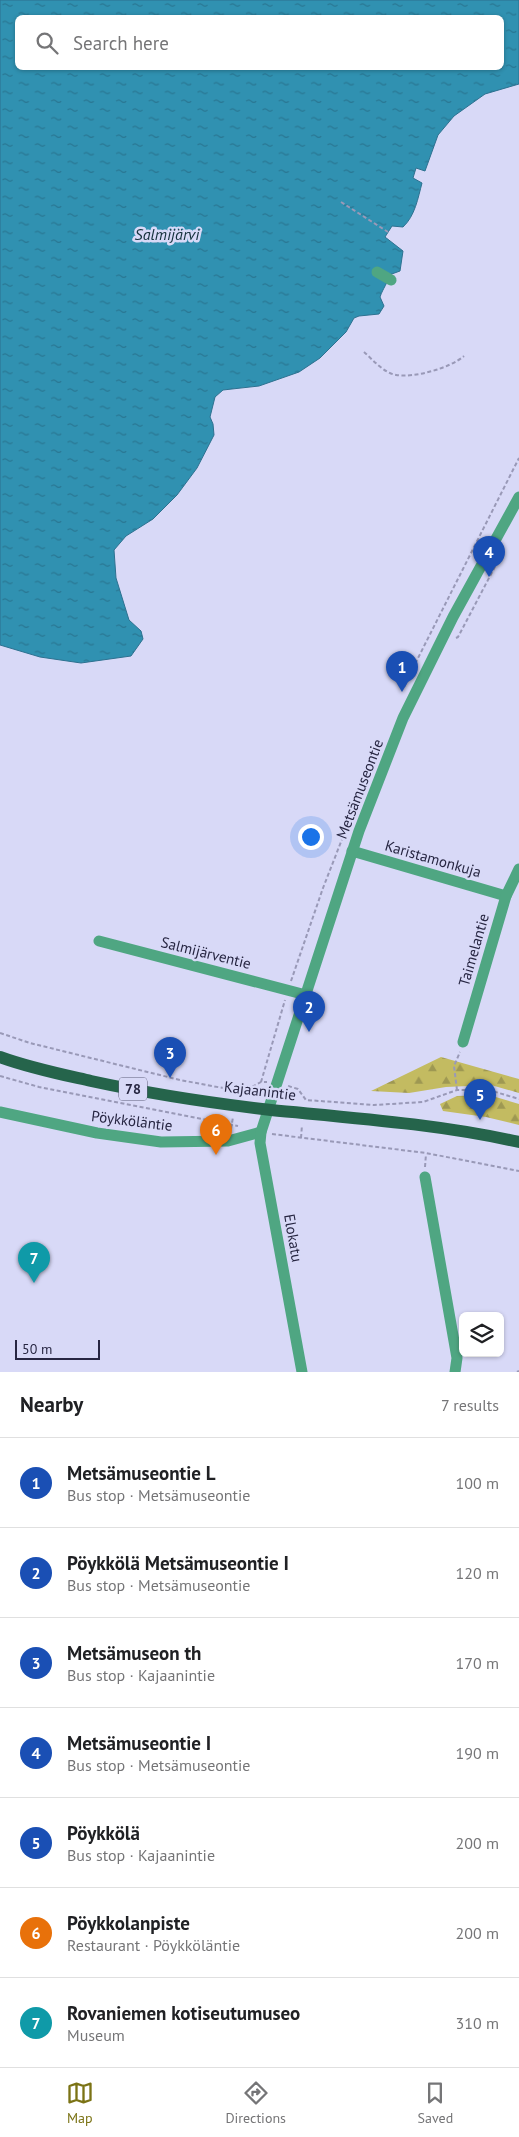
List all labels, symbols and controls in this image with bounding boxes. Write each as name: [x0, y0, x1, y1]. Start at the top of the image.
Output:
search box: [15, 15, 504, 70]
icon: search: [33, 29, 61, 57]
text: Search here: [73, 31, 169, 55]
water label: Salmijärvi: [135, 224, 200, 244]
pin: 4: [473, 536, 505, 577]
pin: 1: [386, 651, 418, 692]
street label: Metsämuseontie: [332, 736, 387, 841]
your location: [298, 824, 324, 850]
street label: Karistamonkuja: [383, 836, 483, 881]
street label: Taimelantie: [454, 911, 493, 988]
street label: Salmijärventie: [159, 932, 253, 973]
pin: 2: [293, 991, 325, 1032]
pin: 3: [154, 1037, 186, 1078]
street label: Kajaanintie: [223, 1077, 297, 1104]
road number: 78: [119, 1078, 147, 1100]
pin: 5: [464, 1079, 496, 1120]
street label: Pöykköläntie: [90, 1106, 174, 1135]
pin: 6: [200, 1114, 232, 1155]
street label: Elokatu: [280, 1212, 307, 1263]
pin: 7: [18, 1242, 50, 1283]
map controls: [459, 1312, 504, 1357]
button: layers: [459, 1312, 504, 1357]
scale bar: [15, 1337, 100, 1360]
text: 50 m: [22, 1340, 52, 1358]
text: Nearby: [20, 1391, 83, 1418]
text: 7 results: [441, 1395, 499, 1415]
text: Metsämuseontie L: [67, 1461, 216, 1485]
text: 1: [31, 1473, 41, 1493]
text: 100 m: [456, 1473, 499, 1493]
text: Bus stop · Metsämuseontie: [67, 1485, 250, 1505]
text: Pöykkölä Metsämuseontie I: [67, 1551, 289, 1575]
text: 2: [31, 1563, 41, 1583]
text: 120 m: [456, 1563, 499, 1583]
text: Bus stop · Metsämuseontie: [67, 1575, 250, 1595]
text: Metsämuseon th: [67, 1641, 201, 1665]
text: 3: [31, 1653, 41, 1673]
text: 170 m: [456, 1653, 499, 1673]
text: Bus stop · Kajaanintie: [67, 1665, 215, 1685]
text: Metsämuseontie I: [67, 1731, 211, 1755]
text: 4: [31, 1743, 41, 1763]
text: 190 m: [456, 1743, 499, 1763]
text: Bus stop · Metsämuseontie: [67, 1755, 250, 1775]
text: Pöykkölä: [67, 1821, 140, 1845]
text: 5: [31, 1833, 41, 1853]
text: 200 m: [456, 1833, 499, 1853]
text: Bus stop · Kajaanintie: [67, 1845, 215, 1865]
text: Pöykkolanpiste: [67, 1911, 190, 1935]
text: 6: [31, 1923, 41, 1943]
text: 200 m: [456, 1923, 499, 1943]
text: Restaurant · Pöykköläntie: [67, 1935, 240, 1955]
text: Rovaniemen kotiseutumuseo: [67, 2001, 300, 2025]
text: 7: [31, 2013, 41, 2033]
text: 310 m: [456, 2013, 499, 2033]
text: Museum: [67, 2025, 125, 2045]
tab: Map: [66, 2079, 94, 2127]
tab: Directions: [225, 2079, 286, 2127]
tab: Saved: [418, 2079, 453, 2127]

